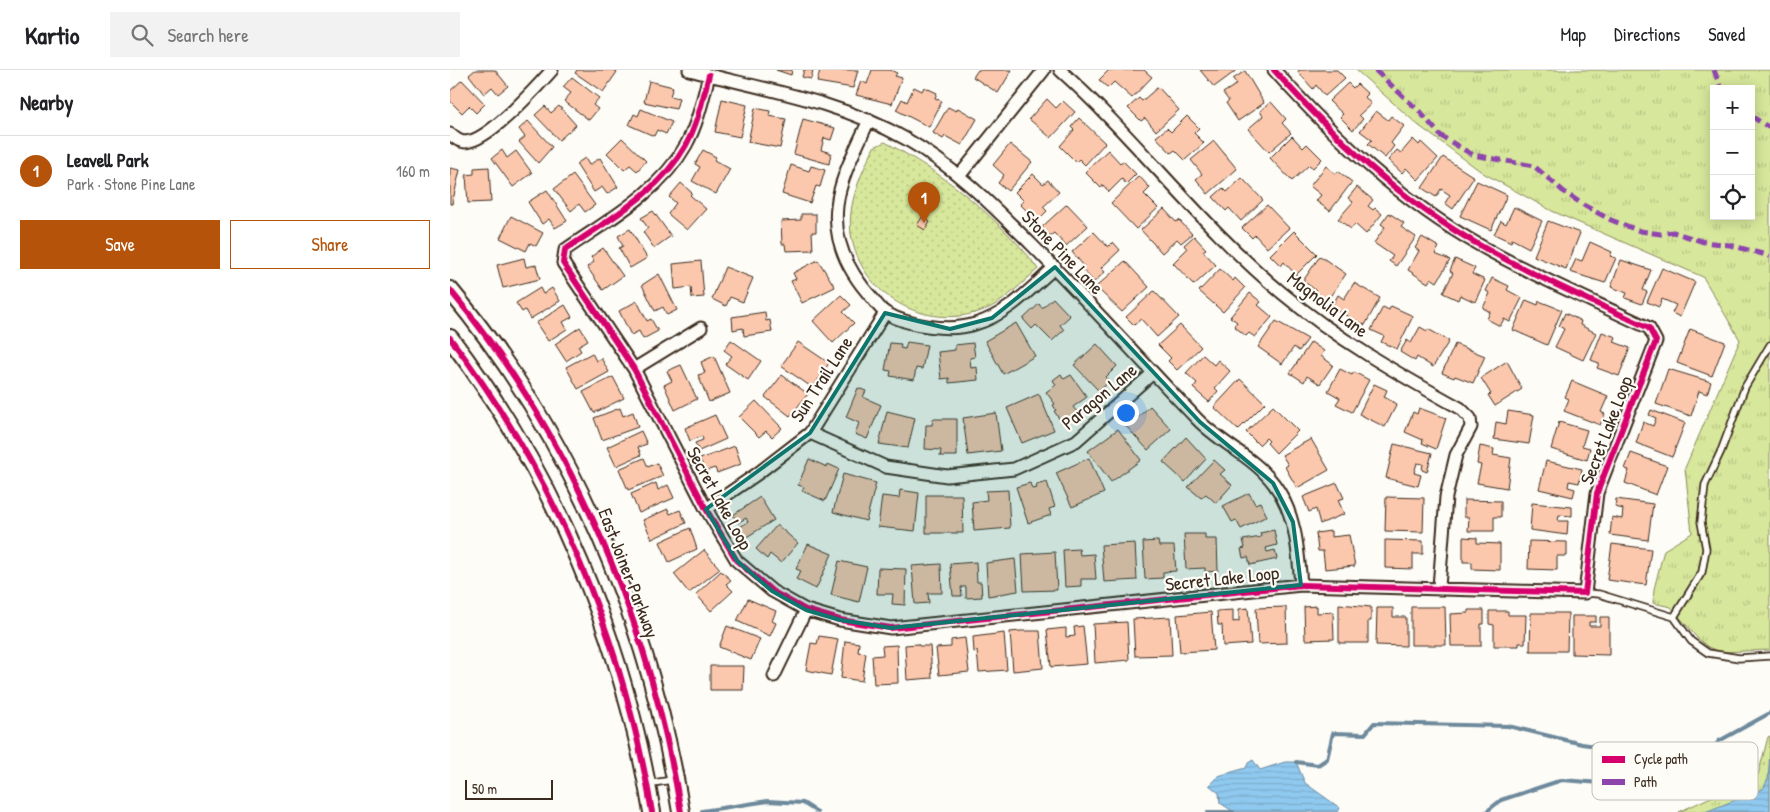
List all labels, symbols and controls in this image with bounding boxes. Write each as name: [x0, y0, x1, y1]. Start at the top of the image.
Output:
search box: [110, 12, 460, 57]
text: Kartio: [25, 19, 80, 51]
icon: search: [128, 21, 156, 49]
text: Search here: [168, 22, 249, 48]
text: Map: [1561, 22, 1586, 47]
text: Directions: [1614, 22, 1680, 47]
text: Saved: [1708, 22, 1745, 47]
map controls: [1710, 85, 1755, 220]
button: +: [1710, 85, 1755, 130]
text: Nearby: [20, 88, 73, 117]
button: −: [1710, 130, 1755, 175]
text: Leavell Park: [67, 147, 149, 173]
text: 1: [33, 160, 39, 182]
text: 160 m: [396, 160, 430, 182]
text: Park · Stone Pine Lane: [67, 173, 195, 195]
button: locate: [1710, 175, 1755, 220]
pin: 1: [908, 182, 940, 223]
street label: Stone Pine Lane: [1016, 204, 1110, 300]
button: Save: [20, 220, 220, 269]
button: Share: [230, 220, 430, 269]
street label: Magnolia Lane: [1282, 265, 1374, 343]
street label: Sun Trail Lane: [784, 331, 859, 427]
street label: Paragon Lane: [1056, 356, 1143, 435]
street label: Secret Lake Loop: [1573, 372, 1639, 488]
your location: [1113, 400, 1139, 426]
street label: Secret Lake Loop: [681, 442, 759, 554]
street label: East Joiner Parkway: [592, 504, 666, 642]
street label: Secret Lake Loop: [1164, 559, 1280, 597]
legend: [1592, 742, 1758, 800]
text: Cycle path: [1634, 749, 1688, 769]
text: Path: [1634, 772, 1657, 791]
scale bar: [465, 777, 552, 800]
text: 50 m: [472, 779, 497, 798]

